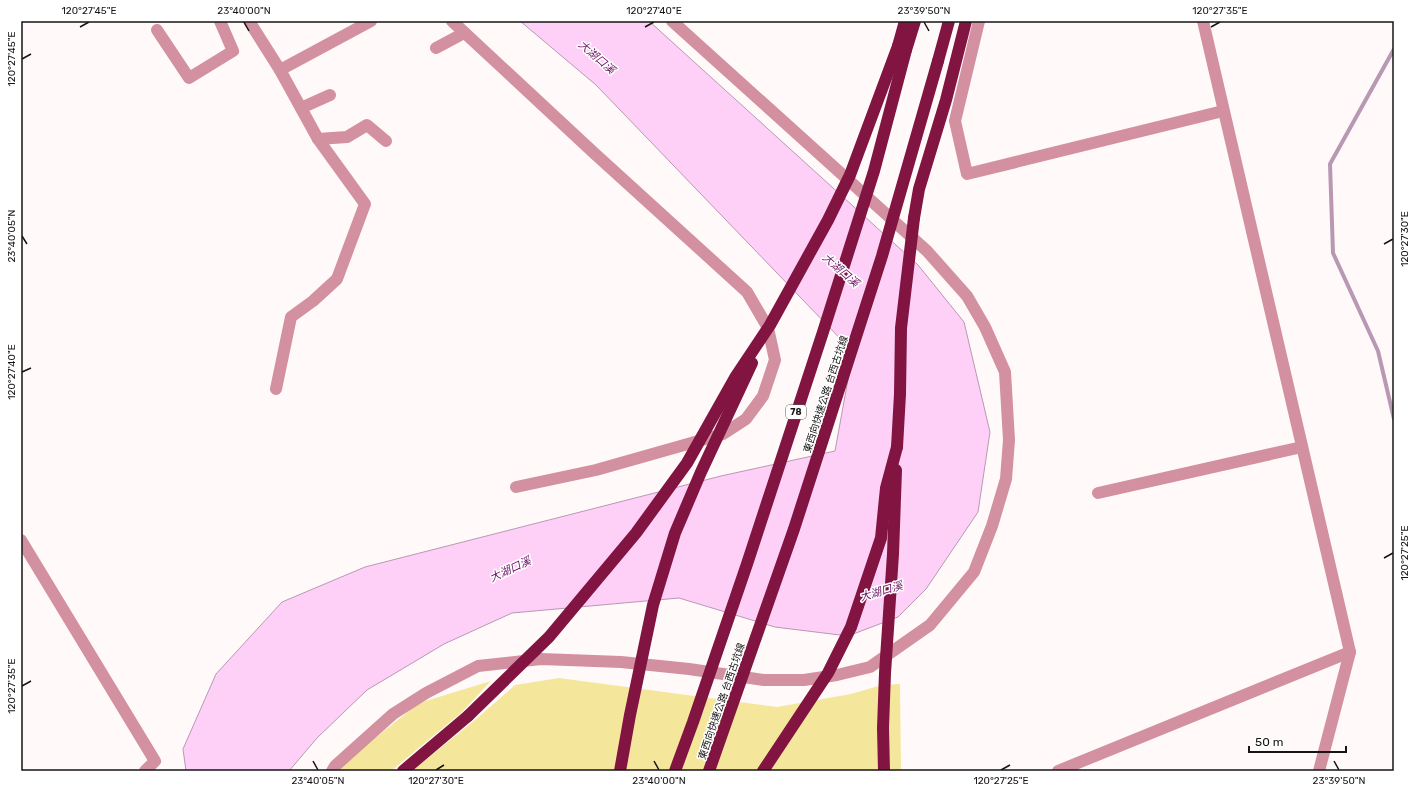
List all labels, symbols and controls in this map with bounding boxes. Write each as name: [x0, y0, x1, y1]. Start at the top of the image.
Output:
text: 120°27'45"E: [62, 5, 117, 17]
text: 23°40'00"N: [217, 5, 271, 17]
text: 120°27'40"E: [626, 5, 682, 17]
text: 23°39'50"N: [898, 5, 950, 17]
text: 120°27'35"E: [1192, 5, 1248, 17]
text: 120°27'45"E: [6, 32, 18, 87]
water label: 大湖口溪: [576, 38, 619, 78]
text: 23°40'05"N: [6, 209, 18, 263]
text: 120°27'30"E: [1399, 211, 1411, 267]
water label: 大湖口溪: [820, 251, 863, 291]
street label: 東西向快速公路 台西古坑線: [801, 334, 851, 454]
text: 120°27'40"E: [6, 344, 18, 400]
road number: 78: [786, 405, 806, 419]
text: 120°27'25"E: [1399, 525, 1411, 581]
water label: 大湖口溪: [488, 553, 535, 585]
water label: 大湖口溪: [858, 579, 906, 604]
street label: 東西向快速公路 台西古坑線: [696, 641, 748, 761]
text: 120°27'35"E: [6, 658, 18, 714]
scale bar: [1249, 728, 1346, 754]
text: 50 m: [1255, 735, 1283, 749]
text: 23°40'05"N: [291, 775, 345, 787]
text: 120°27'30"E: [408, 775, 464, 787]
text: 23°40'00"N: [632, 775, 686, 787]
text: 120°27'25"E: [973, 775, 1029, 787]
text: 23°39'50"N: [1313, 775, 1365, 787]

